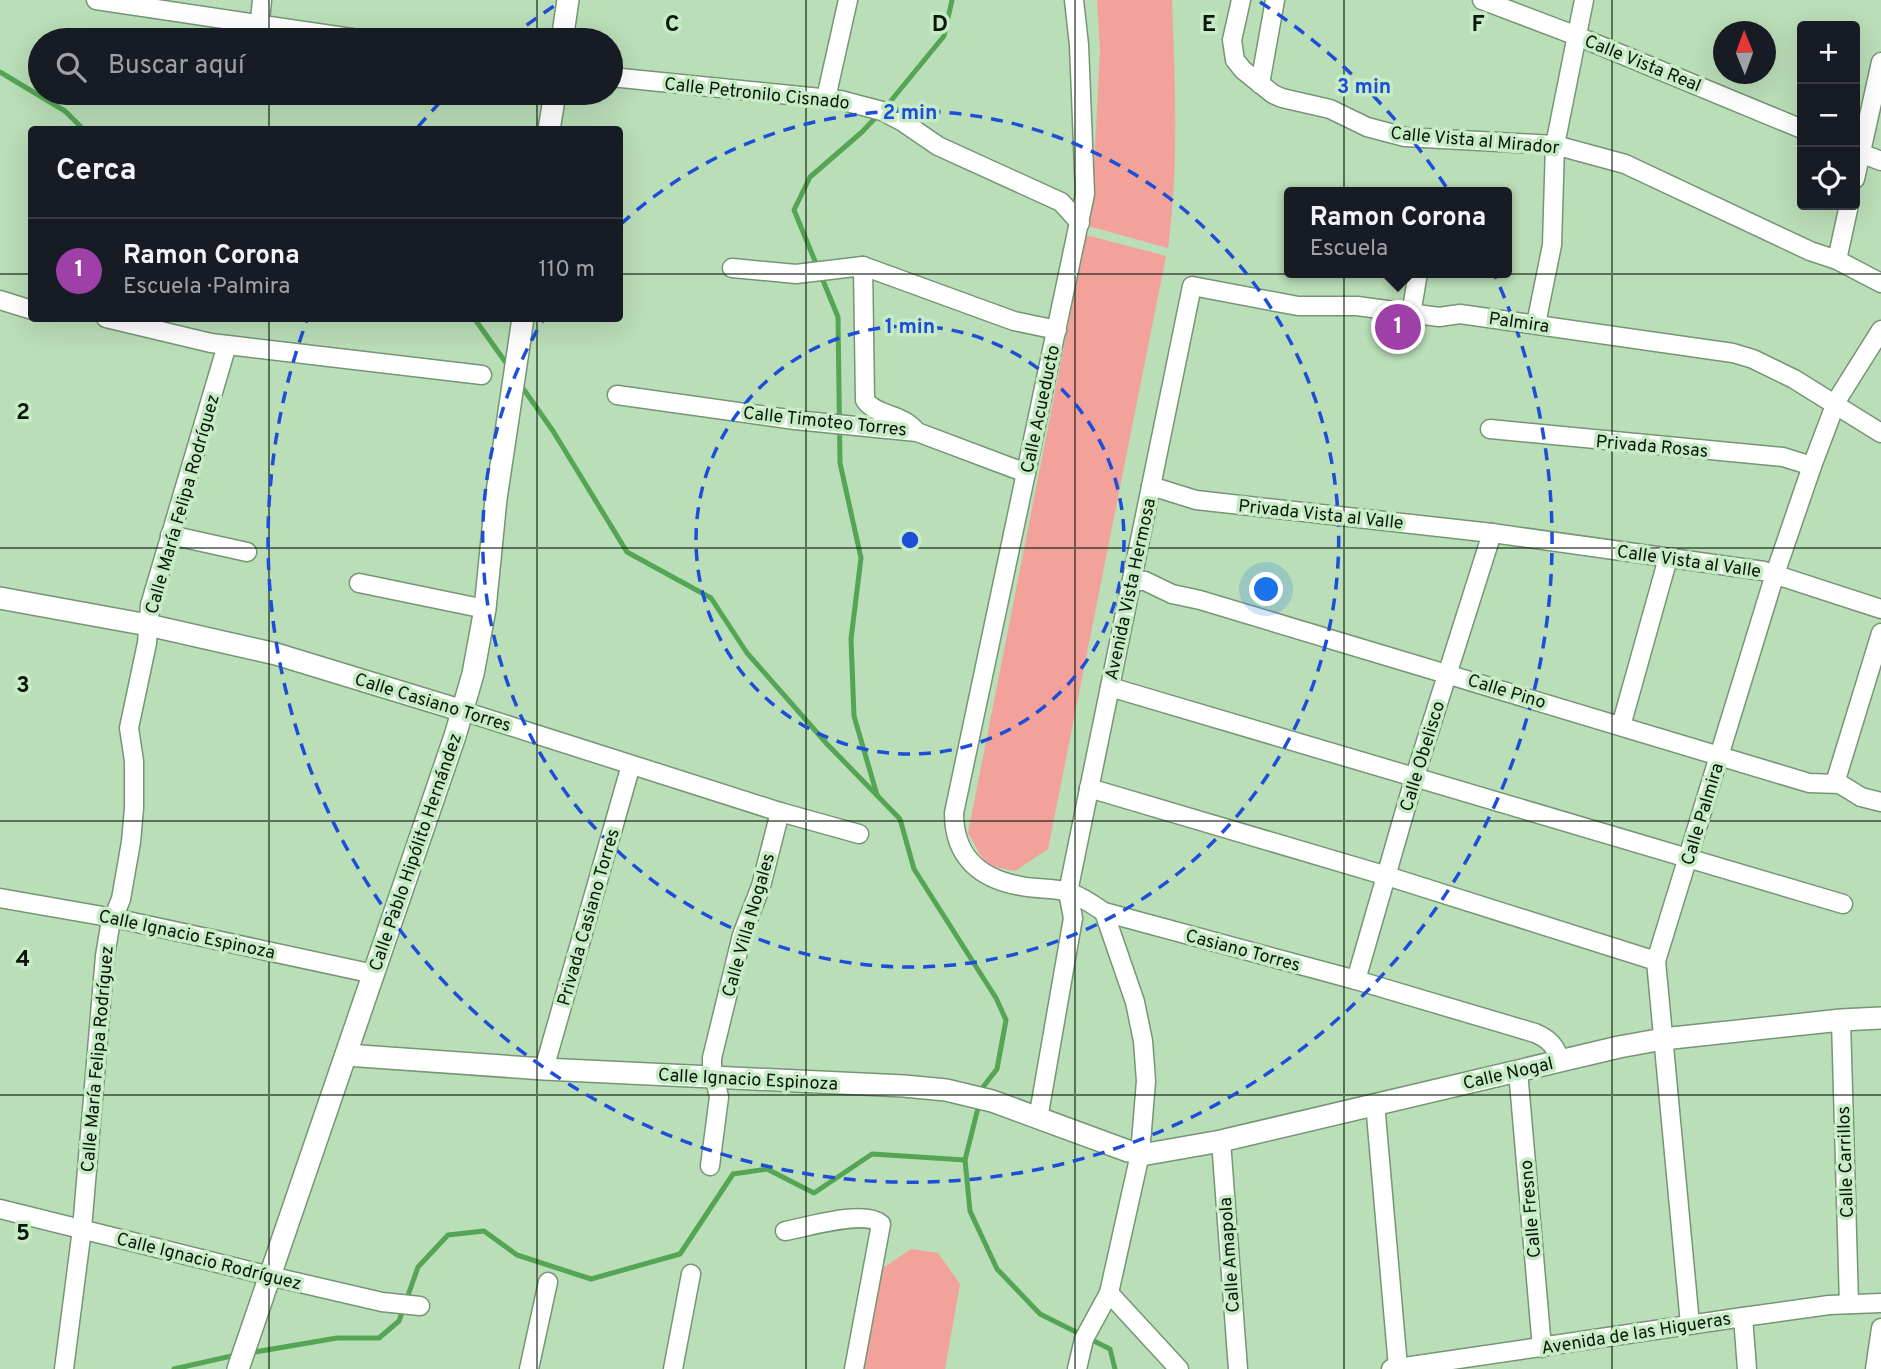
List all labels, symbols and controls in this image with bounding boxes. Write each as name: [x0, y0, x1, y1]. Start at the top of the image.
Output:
text: C: [665, 11, 679, 40]
text: D: [932, 11, 948, 40]
text: E: [1202, 11, 1216, 40]
text: F: [1471, 11, 1485, 40]
north arrow: [1713, 21, 1776, 84]
map controls: [1797, 21, 1860, 210]
button: +: [1797, 21, 1860, 84]
search box: [28, 28, 623, 105]
street label: Calle Vista Real: [1581, 31, 1704, 98]
icon: search: [52, 48, 90, 86]
text: Buscar aquí: [108, 50, 245, 83]
street label: Calle Petronilo Cisnado: [663, 73, 851, 116]
text: 3 min: [1337, 74, 1391, 101]
button: −: [1797, 84, 1860, 147]
text: 2 min: [883, 100, 937, 127]
street label: Calle Vista al Mirador: [1389, 123, 1560, 160]
button: locate: [1797, 147, 1860, 210]
text: Cerca: [56, 153, 136, 190]
popup: [1284, 187, 1512, 278]
text: Ramon Corona: [1310, 202, 1486, 235]
text: Escuela: [1310, 235, 1388, 264]
text: Ramon Corona: [123, 240, 300, 273]
text: 1: [74, 256, 84, 285]
text: 110 m: [538, 256, 595, 285]
text: Escuela · Palmira: [123, 273, 290, 302]
pin: 1: [1375, 301, 1421, 353]
street label: Palmira: [1487, 308, 1551, 339]
text: 1 min: [885, 314, 935, 341]
street label: Calle Acueducto: [1017, 343, 1066, 475]
street label: Calle María Felipa Rodríguez: [141, 392, 226, 617]
text: 2: [16, 399, 30, 428]
street label: Calle Timoteo Torres: [742, 402, 908, 443]
street label: Privada Rosas: [1595, 431, 1709, 464]
street label: Privada Vista al Valle: [1237, 495, 1405, 536]
street label: Avenida Vista Hermosa: [1101, 496, 1162, 682]
centre of rings: [898, 528, 922, 552]
street label: Calle Vista al Valle: [1615, 541, 1762, 584]
your location: [1249, 572, 1283, 606]
street label: Calle Casiano Torres: [351, 669, 514, 738]
street label: Calle Pino: [1465, 670, 1549, 715]
text: 3: [16, 672, 30, 701]
street label: Calle Obelisco: [1396, 698, 1451, 815]
street label: Calle Pablo Hipólito Hernández: [365, 731, 468, 974]
street label: Calle Palmira: [1677, 761, 1730, 868]
street label: Privada Casiano Torres: [553, 826, 626, 1009]
street label: Calle Villa Nogales: [718, 851, 781, 1000]
street label: Calle Ignacio Espinoza: [96, 905, 277, 965]
street label: Casiano Torres: [1183, 925, 1303, 978]
street label: Calle María Felipa Rodríguez: [77, 945, 120, 1173]
text: 4: [16, 946, 30, 975]
street label: Calle Nogal: [1461, 1053, 1556, 1096]
street label: Calle Ignacio Espinoza: [657, 1064, 838, 1097]
street label: Calle Carrillos: [1833, 1106, 1860, 1218]
street label: Calle Fresno: [1516, 1159, 1547, 1259]
street label: Calle Amapola: [1215, 1196, 1246, 1313]
text: 5: [16, 1220, 30, 1249]
street label: Calle Ignacio Rodríguez: [114, 1228, 304, 1297]
street label: Avenida de las Higueras: [1540, 1308, 1733, 1361]

